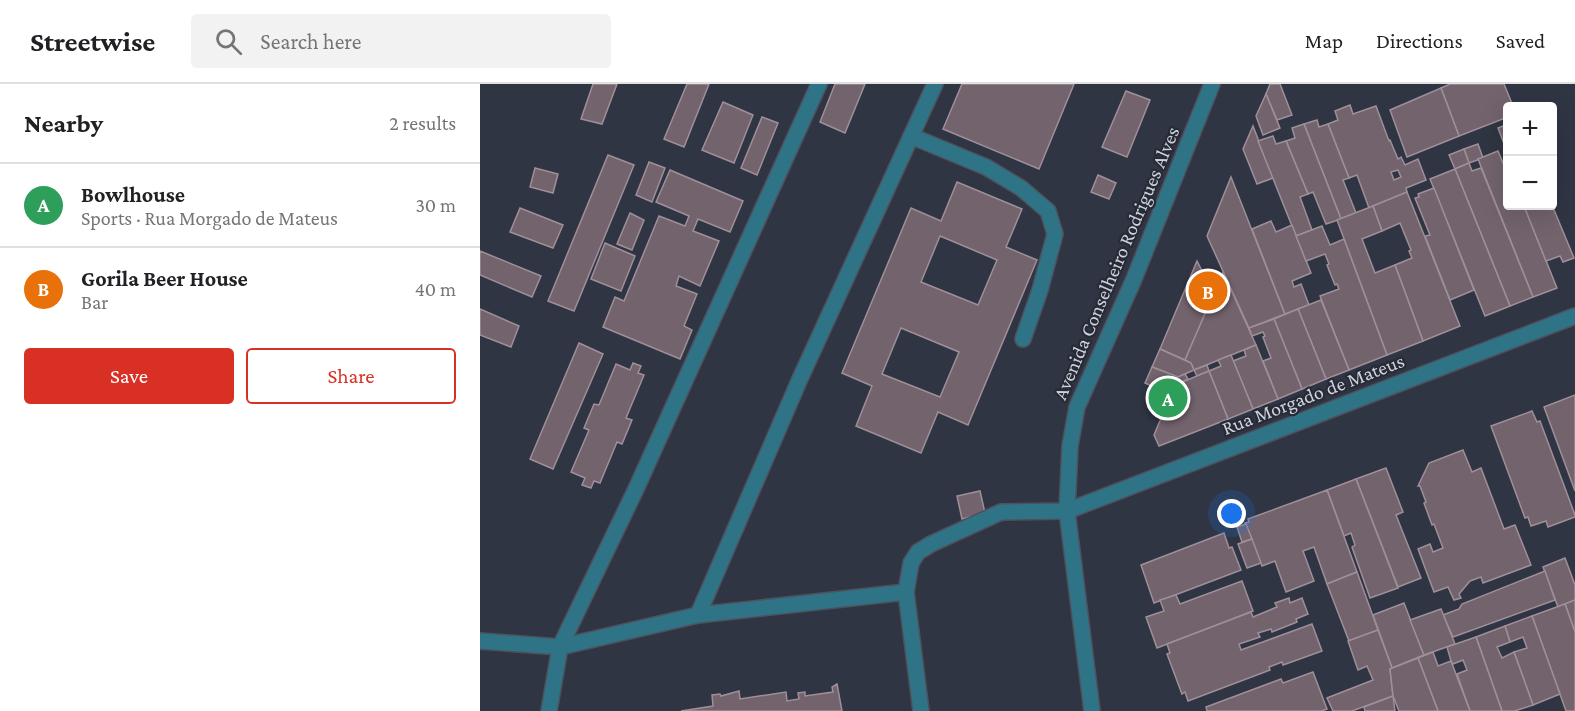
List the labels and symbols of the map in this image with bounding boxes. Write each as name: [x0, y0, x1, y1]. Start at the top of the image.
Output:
street label: Avenida Conselheiro Rodrigues Alves: [1047, 123, 1185, 403]
pin: B: [1188, 268, 1228, 314]
street label: Rua Morgado de Mateus: [1219, 349, 1408, 440]
pin: A: [1148, 376, 1188, 420]
your location: [1217, 499, 1246, 528]

